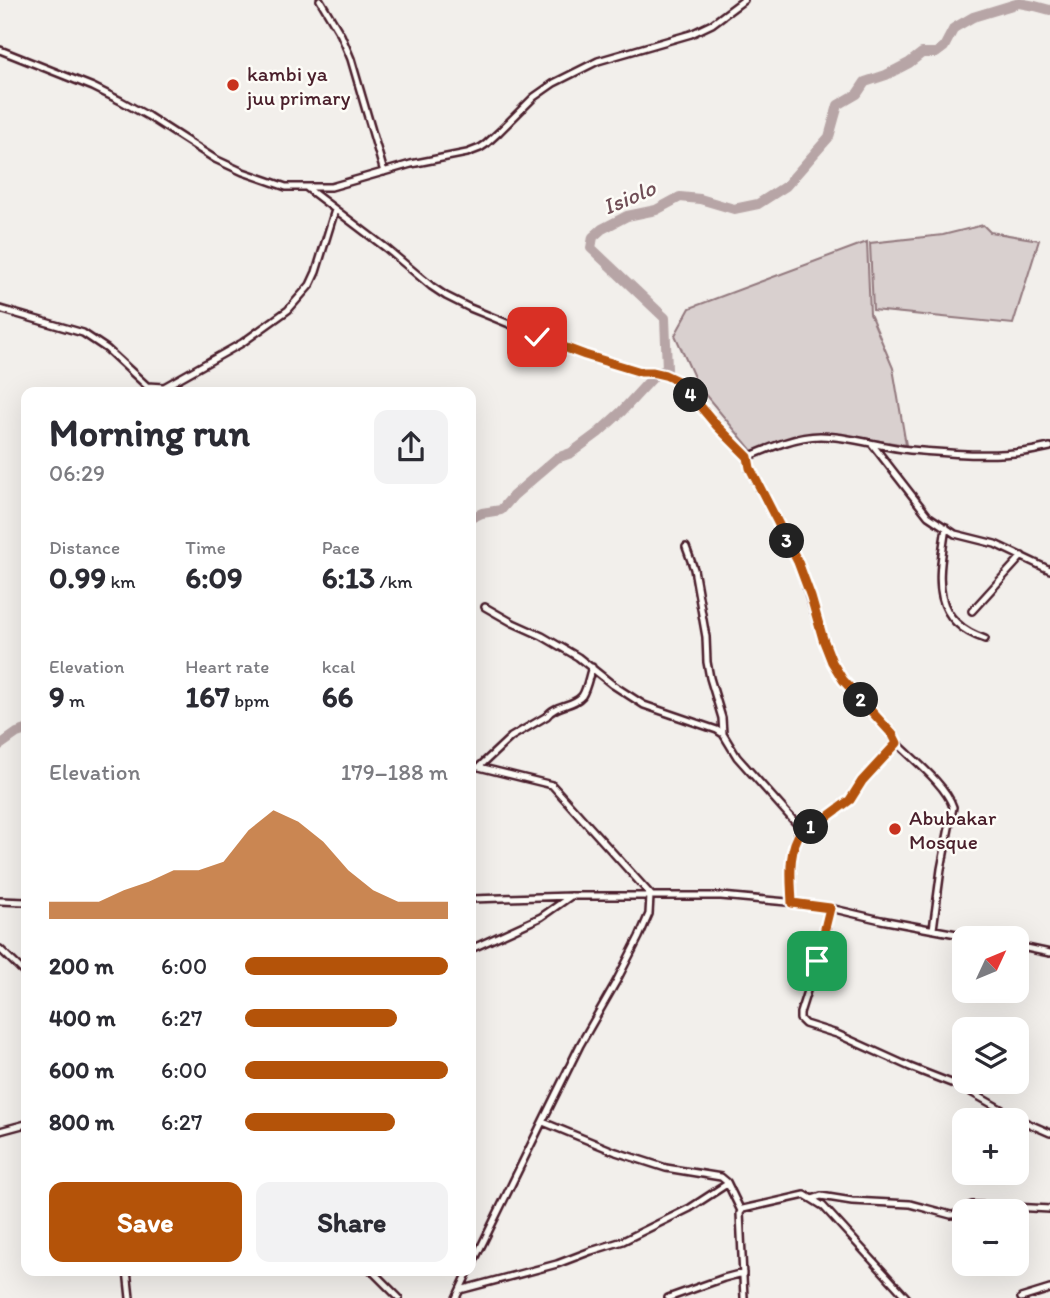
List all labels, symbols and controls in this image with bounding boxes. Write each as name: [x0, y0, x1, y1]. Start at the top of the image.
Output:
place label: kambi ya juu primary: [246, 61, 351, 110]
marker: kambi ya juu primary: [225, 77, 241, 93]
water label: Isiolo: [598, 173, 661, 221]
pin: [507, 307, 567, 367]
icon: check: [518, 318, 556, 356]
pin: 4: [674, 378, 708, 412]
text: 4: [685, 383, 696, 406]
text: Morning run: [49, 410, 250, 456]
button: share: [374, 410, 448, 484]
text: 06:29: [49, 459, 105, 487]
pin: 3: [770, 524, 804, 558]
text: 3: [781, 529, 792, 552]
text: Distance: [49, 536, 120, 559]
text: Time: [185, 536, 226, 559]
text: Pace: [322, 536, 360, 559]
text: 0.99: [49, 559, 106, 596]
text: 6:09: [185, 559, 243, 596]
text: 6:13: [322, 559, 375, 596]
text: km: [106, 570, 136, 593]
text: /km: [375, 570, 413, 593]
text: Elevation: [49, 655, 125, 678]
text: Heart rate: [185, 655, 269, 678]
text: kcal: [322, 655, 355, 678]
text: 9: [49, 678, 65, 715]
text: 167: [185, 678, 230, 715]
text: 66: [322, 678, 353, 715]
pin: 2: [844, 682, 878, 718]
text: 2: [856, 688, 866, 711]
text: m: [65, 689, 85, 712]
text: bpm: [230, 689, 270, 712]
text: Elevation: [49, 758, 140, 786]
text: 179–188 m: [341, 758, 448, 786]
place label: Abubakar Mosque: [909, 805, 997, 854]
pin: 1: [794, 810, 828, 844]
text: 1: [806, 815, 815, 838]
marker: Abubakar Mosque: [887, 821, 903, 837]
north arrow: [952, 926, 1029, 1003]
map controls: [952, 926, 1029, 1276]
pin: [787, 931, 847, 991]
icon: arrive: [798, 942, 836, 980]
text: 200 m: [49, 952, 114, 980]
text: 6:00: [161, 952, 207, 980]
text: 400 m: [49, 1004, 116, 1032]
text: 6:27: [161, 1004, 202, 1032]
button: layers: [952, 1017, 1029, 1094]
text: 600 m: [49, 1056, 114, 1084]
text: 6:00: [161, 1056, 207, 1084]
text: 800 m: [49, 1108, 114, 1136]
text: 6:27: [161, 1108, 202, 1136]
button: +: [952, 1108, 1029, 1185]
button: Save: [49, 1182, 242, 1262]
button: Share: [256, 1182, 448, 1262]
button: −: [952, 1199, 1029, 1276]

